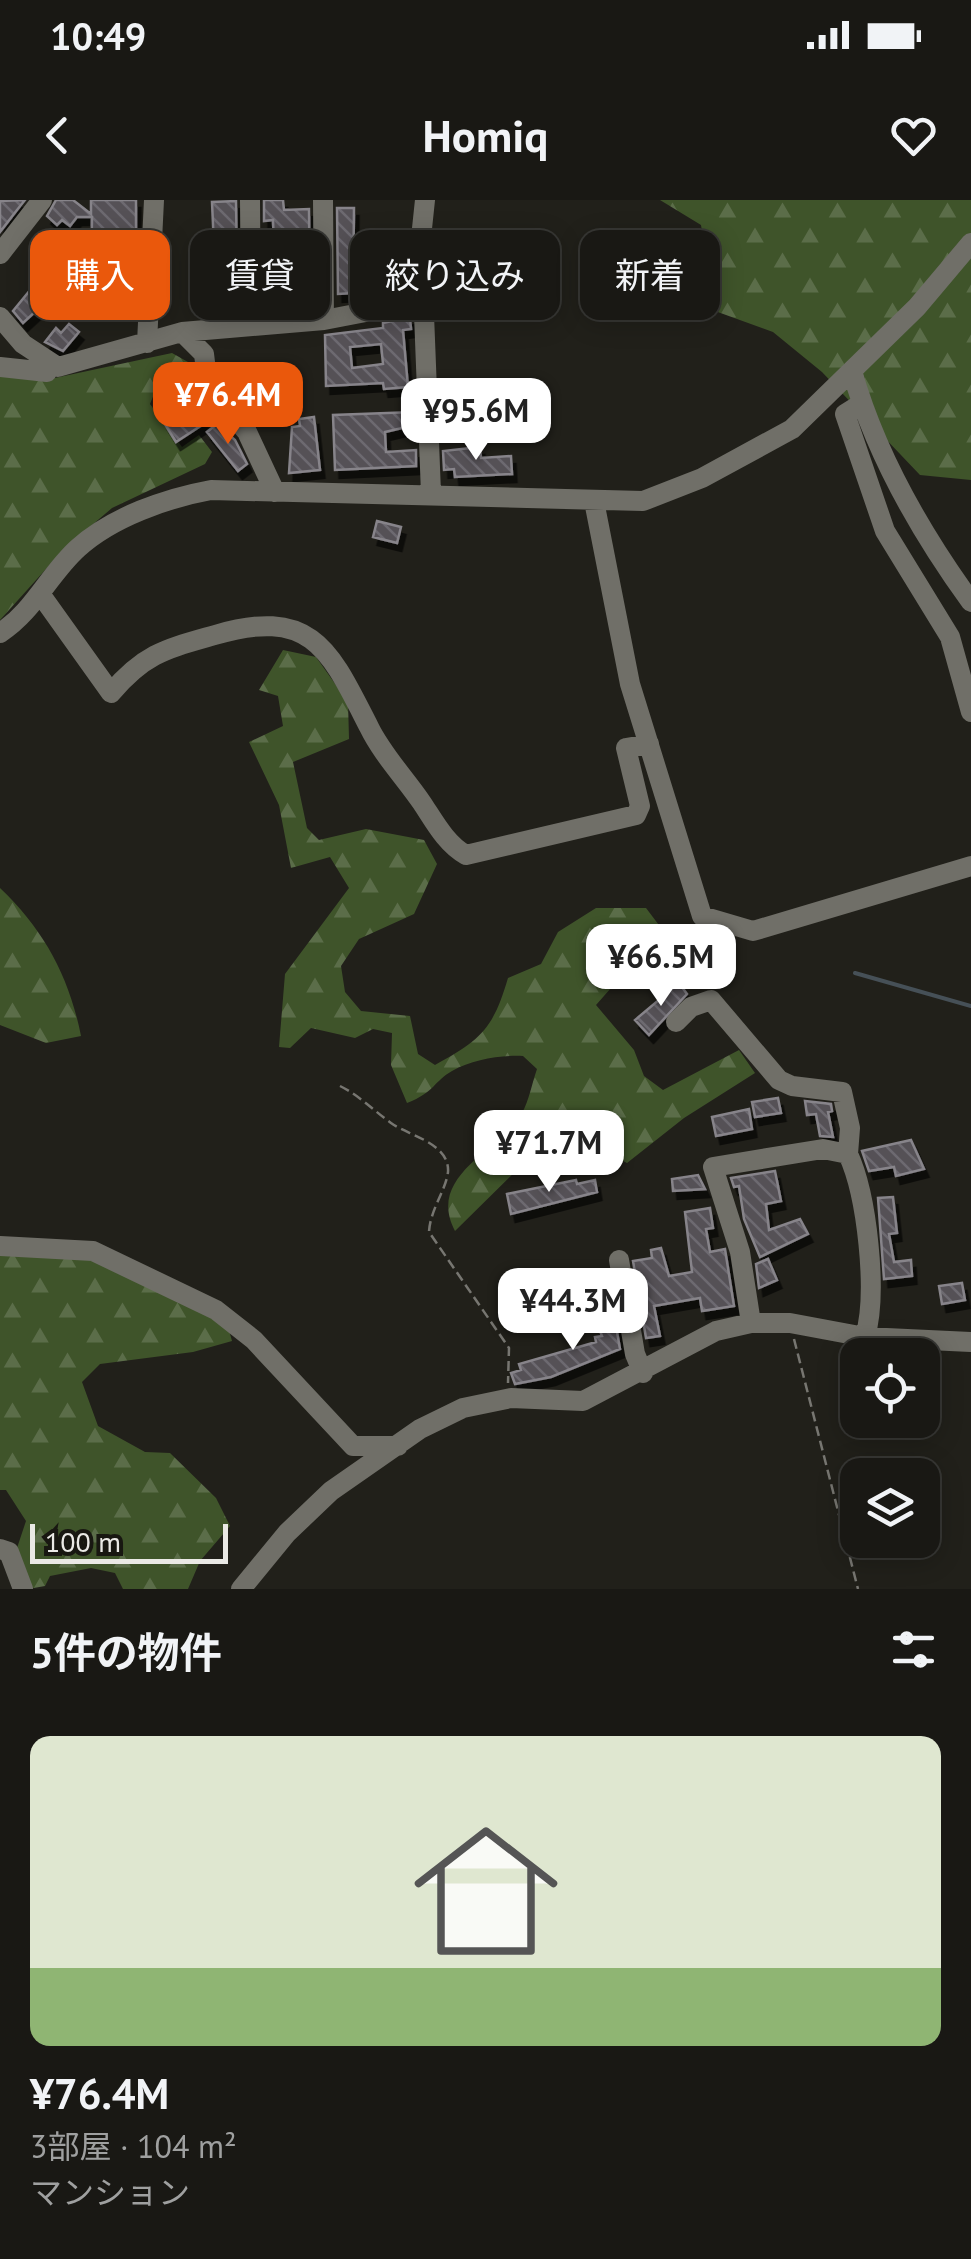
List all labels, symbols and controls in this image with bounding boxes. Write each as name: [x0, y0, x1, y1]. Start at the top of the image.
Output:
text: 10:49: [50, 11, 146, 60]
text: Homiq: [423, 106, 548, 164]
icon: back: [30, 108, 85, 163]
icon: heart: [886, 108, 941, 163]
chip: 購入: [30, 230, 170, 320]
chip: 賃貸: [190, 230, 330, 320]
chip: 絞り込み: [350, 230, 560, 320]
chip: 新着: [580, 230, 720, 320]
pin: ¥76.4M: [147, 362, 309, 447]
text: ¥76.4M: [175, 373, 281, 415]
pin: ¥95.6M: [395, 378, 557, 463]
text: ¥95.6M: [423, 389, 529, 431]
pin: ¥66.5M: [580, 924, 742, 1009]
text: ¥66.5M: [608, 935, 714, 977]
pin: ¥71.7M: [468, 1110, 630, 1195]
text: ¥71.7M: [496, 1121, 602, 1163]
pin: ¥44.3M: [492, 1268, 654, 1353]
text: ¥44.3M: [520, 1279, 626, 1321]
map controls: [840, 1338, 940, 1558]
button: locate: [840, 1338, 940, 1438]
button: layers: [840, 1458, 940, 1558]
scale bar: [30, 1519, 228, 1564]
text: 100 m: [45, 1523, 121, 1560]
icon: filters: [886, 1622, 941, 1677]
text: 5件の物件: [30, 1625, 222, 1680]
icon: home: [396, 1801, 576, 1981]
text: ¥76.4M: [30, 2066, 169, 2121]
text: 3部屋 · 104 m²: [30, 2125, 237, 2167]
text: マンション: [30, 2171, 190, 2213]

